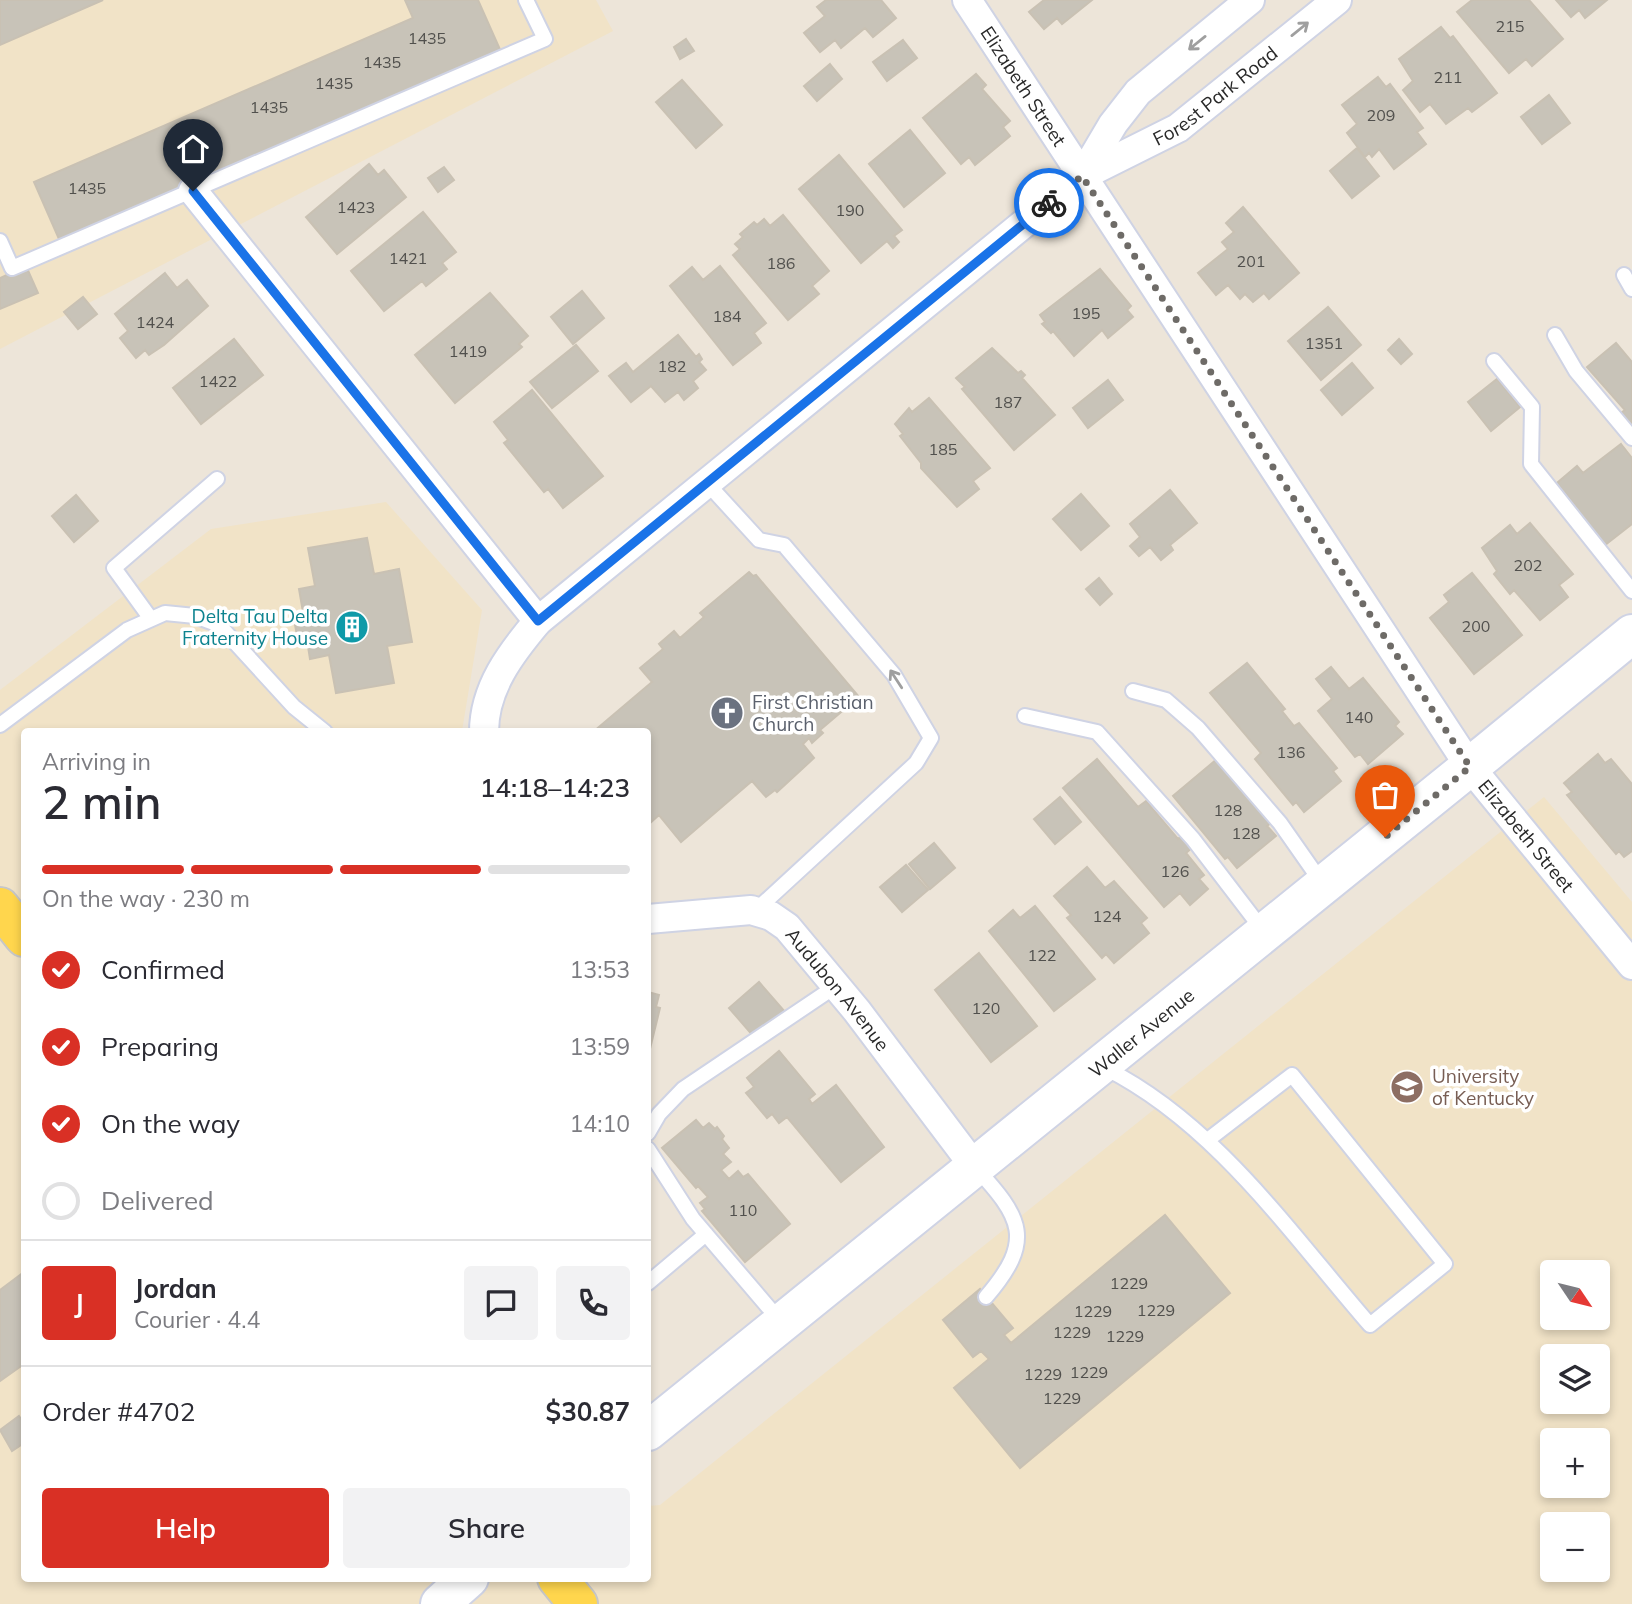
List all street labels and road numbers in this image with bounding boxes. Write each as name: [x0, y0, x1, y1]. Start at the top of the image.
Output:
street label: Elizabeth Street: [975, 22, 1072, 151]
street label: Forest Park Road: [1149, 41, 1282, 151]
street label: Elizabeth Street: [1473, 774, 1580, 897]
street label: Audubon Avenue: [781, 923, 895, 1056]
street label: Waller Avenue: [1084, 983, 1199, 1083]

